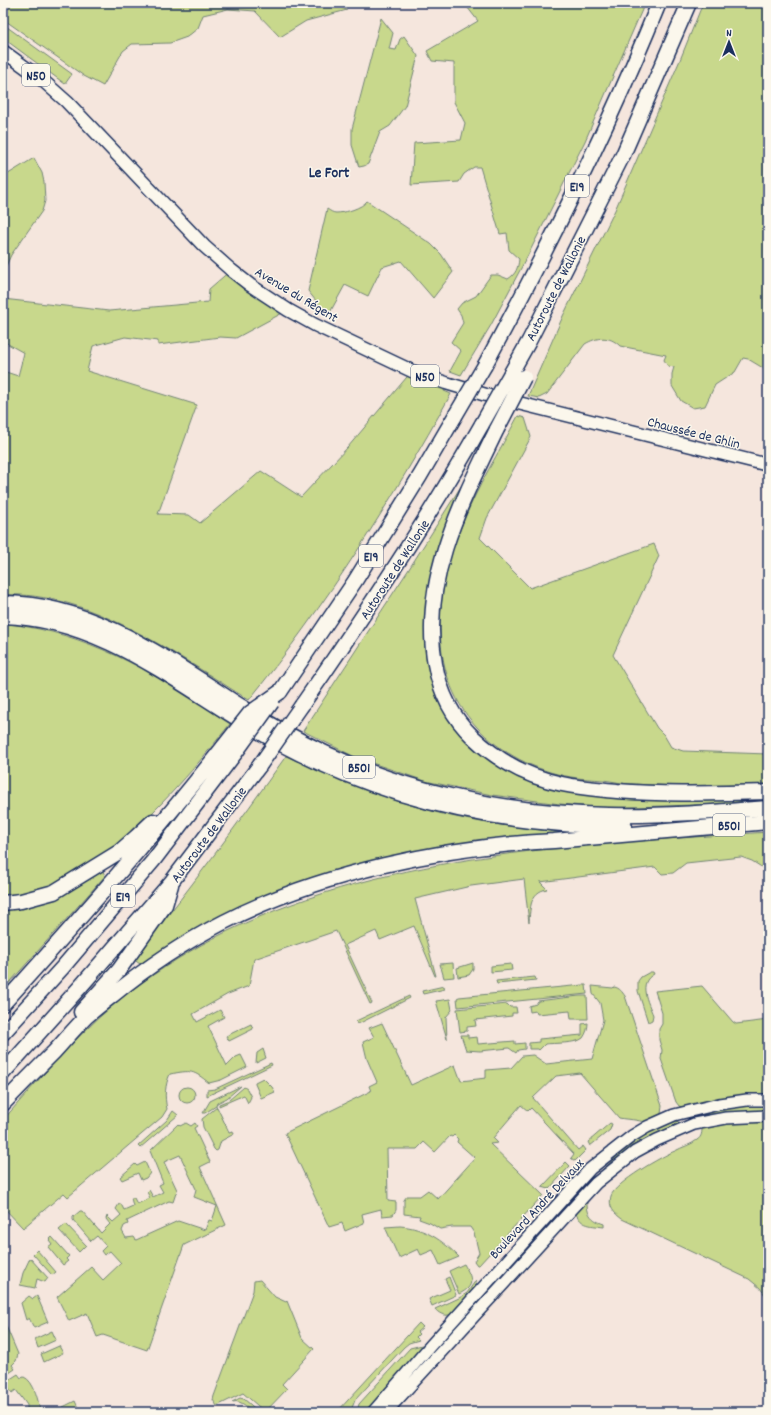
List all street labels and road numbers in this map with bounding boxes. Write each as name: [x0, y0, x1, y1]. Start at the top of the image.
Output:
road number: N50: [22, 64, 50, 86]
road number: E19: [565, 175, 589, 197]
street label: Autoroute de Wallonie: [522, 233, 592, 345]
street label: Avenue du Régent: [250, 263, 341, 329]
road number: N50: [411, 365, 439, 387]
street label: Chaussée de Ghlin: [645, 413, 742, 455]
street label: Autoroute de Wallonie: [356, 516, 436, 624]
road number: E19: [359, 545, 383, 567]
road number: B501: [343, 756, 375, 778]
street label: Autoroute de Wallonie: [167, 783, 252, 887]
road number: B501: [713, 814, 745, 836]
road number: E19: [111, 885, 135, 907]
street label: Boulevard André Delvaux: [485, 1155, 590, 1264]

